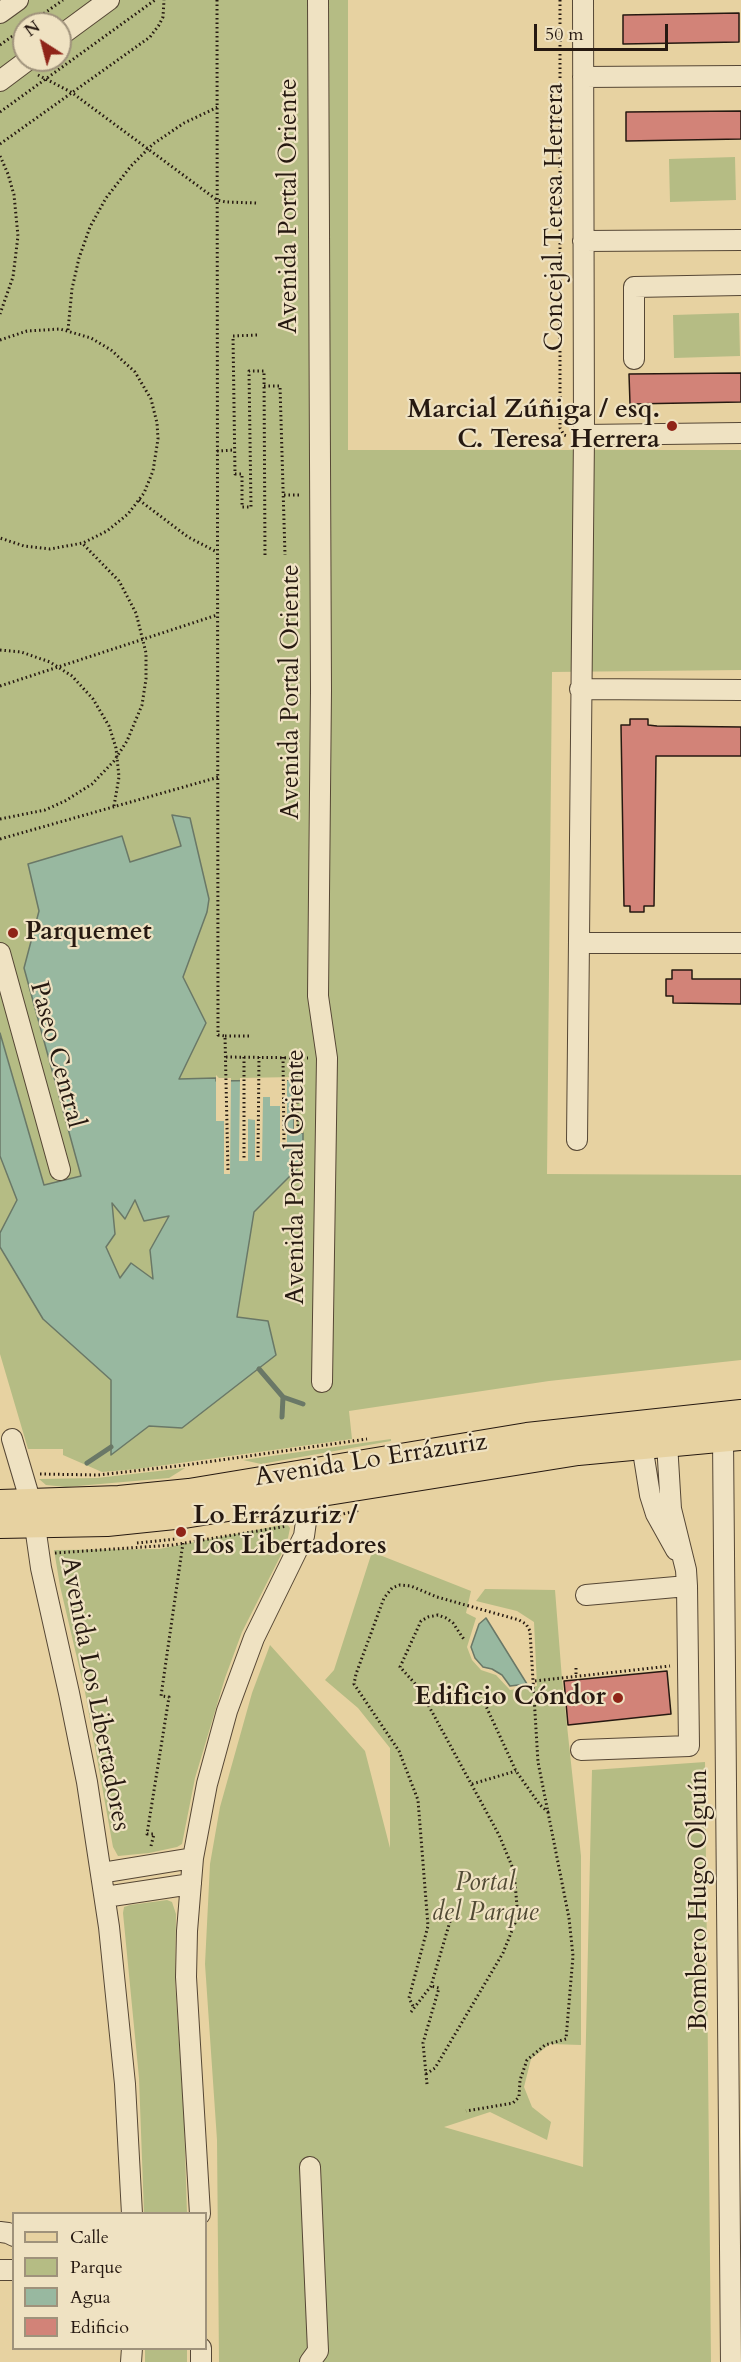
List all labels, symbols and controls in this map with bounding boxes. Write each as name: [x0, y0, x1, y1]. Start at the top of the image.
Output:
north arrow: [12, 12, 72, 72]
scale bar: [537, 12, 670, 50]
text: N: [21, 16, 45, 42]
text: 50 m: [545, 22, 584, 47]
street label: Avenida Portal Oriente: [274, 78, 306, 334]
street label: Concejal Teresa Herrera: [540, 83, 572, 351]
place label: Marcial Zúñiga / esq. C. Teresa Herrera: [407, 395, 660, 456]
marker: Marcial Zúñiga / esq. C. Teresa Herrera: [665, 419, 679, 433]
street label: Avenida Portal Oriente: [276, 564, 308, 820]
place label: Parquemet: [25, 917, 152, 949]
marker: Parquemet: [6, 926, 20, 940]
street label: Paseo Central: [21, 978, 91, 1132]
street label: Avenida Portal Oriente: [281, 1049, 313, 1305]
street label: Avenida Lo Errázuriz: [253, 1427, 489, 1495]
place label: Lo Errázuriz / Los Libertadores: [193, 1501, 387, 1562]
marker: Lo Errázuriz / Los Libertadores: [174, 1525, 188, 1539]
street label: Avenida Los Libertadores: [52, 1554, 136, 1834]
place label: Edificio Cóndor: [415, 1682, 606, 1714]
marker: Edificio Cóndor: [611, 1691, 625, 1705]
street label: Bombero Hugo Olguín: [684, 1769, 716, 2031]
park label: Portal del Parque: [431, 1868, 539, 1930]
legend: [12, 2212, 207, 2350]
text: Calle: [70, 2225, 109, 2250]
text: Parque: [70, 2255, 123, 2280]
text: Agua: [70, 2285, 111, 2310]
text: Edificio: [70, 2315, 129, 2340]

